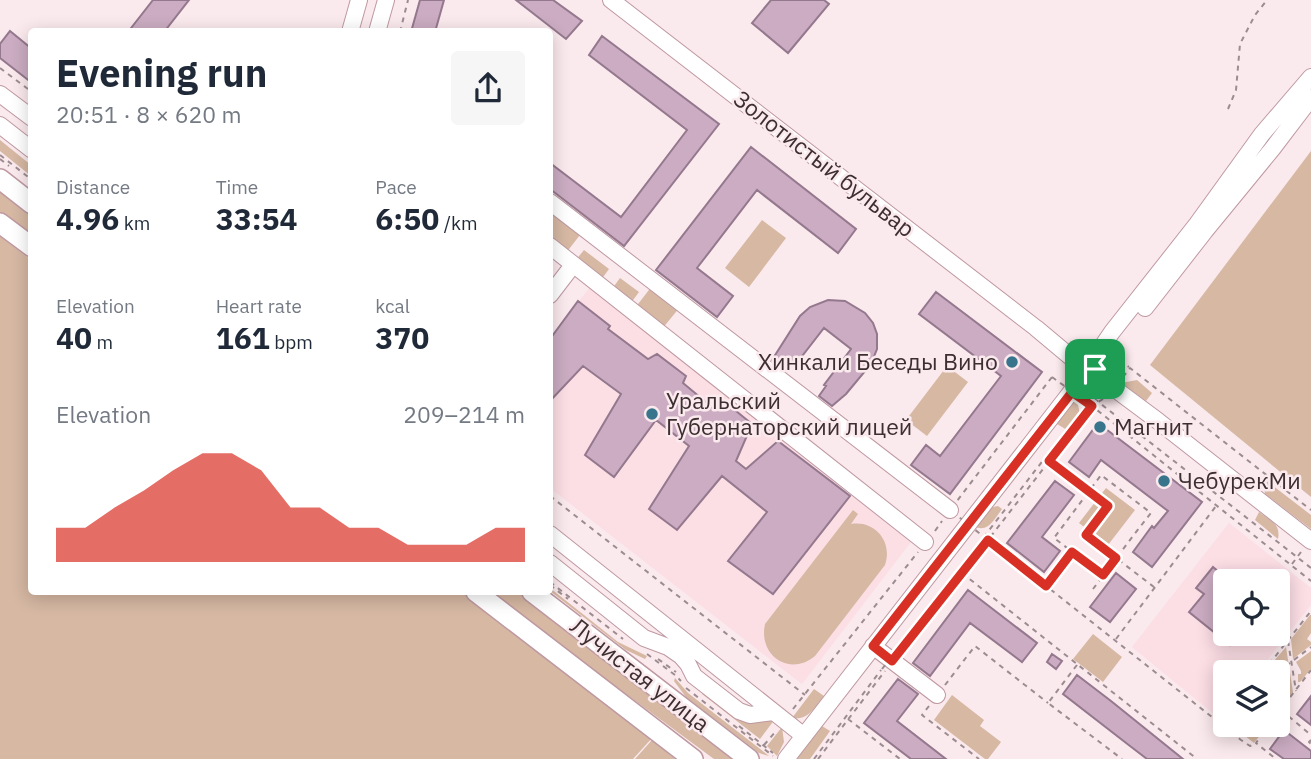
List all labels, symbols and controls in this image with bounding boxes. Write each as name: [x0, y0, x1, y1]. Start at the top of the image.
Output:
text: Evening run: [56, 48, 267, 97]
button: share: [451, 51, 525, 125]
street label: Золотистый бульвар: [728, 83, 921, 243]
text: 20:51 · 8 × 620 m: [56, 99, 242, 129]
text: Distance: [56, 175, 130, 199]
text: Time: [216, 175, 258, 199]
text: Pace: [375, 175, 417, 199]
text: 4.96: [56, 199, 119, 238]
text: 33:54: [216, 199, 298, 238]
text: 6:50: [375, 199, 439, 238]
text: km: [119, 211, 150, 235]
text: /km: [439, 211, 478, 235]
text: Elevation: [56, 294, 135, 318]
text: Heart rate: [216, 294, 302, 318]
text: kcal: [375, 294, 410, 318]
text: 40: [56, 318, 92, 357]
text: 161: [216, 318, 270, 357]
text: 370: [375, 318, 429, 357]
text: m: [92, 330, 113, 354]
text: bpm: [270, 330, 313, 354]
pin: [1065, 339, 1125, 399]
place label: Хинкали Беседы Вино: [758, 346, 998, 376]
icon: arrive: [1076, 350, 1114, 388]
marker: Хинкали Беседы Вино: [1004, 354, 1020, 370]
place label: Уральский Губернаторский лицей: [666, 385, 912, 441]
text: Elevation: [56, 399, 151, 429]
text: 209–214 m: [403, 399, 525, 429]
marker: Уральский Губернаторский лицей: [644, 406, 660, 422]
place label: Магнит: [1114, 411, 1193, 441]
marker: Магнит: [1092, 419, 1108, 435]
place label: ЧебурекМи: [1178, 465, 1301, 495]
marker: ЧебурекМи: [1156, 473, 1172, 489]
map controls: [1213, 569, 1290, 737]
button: locate: [1213, 569, 1290, 646]
street label: Лучистая улица: [565, 610, 716, 738]
button: layers: [1213, 660, 1290, 737]

